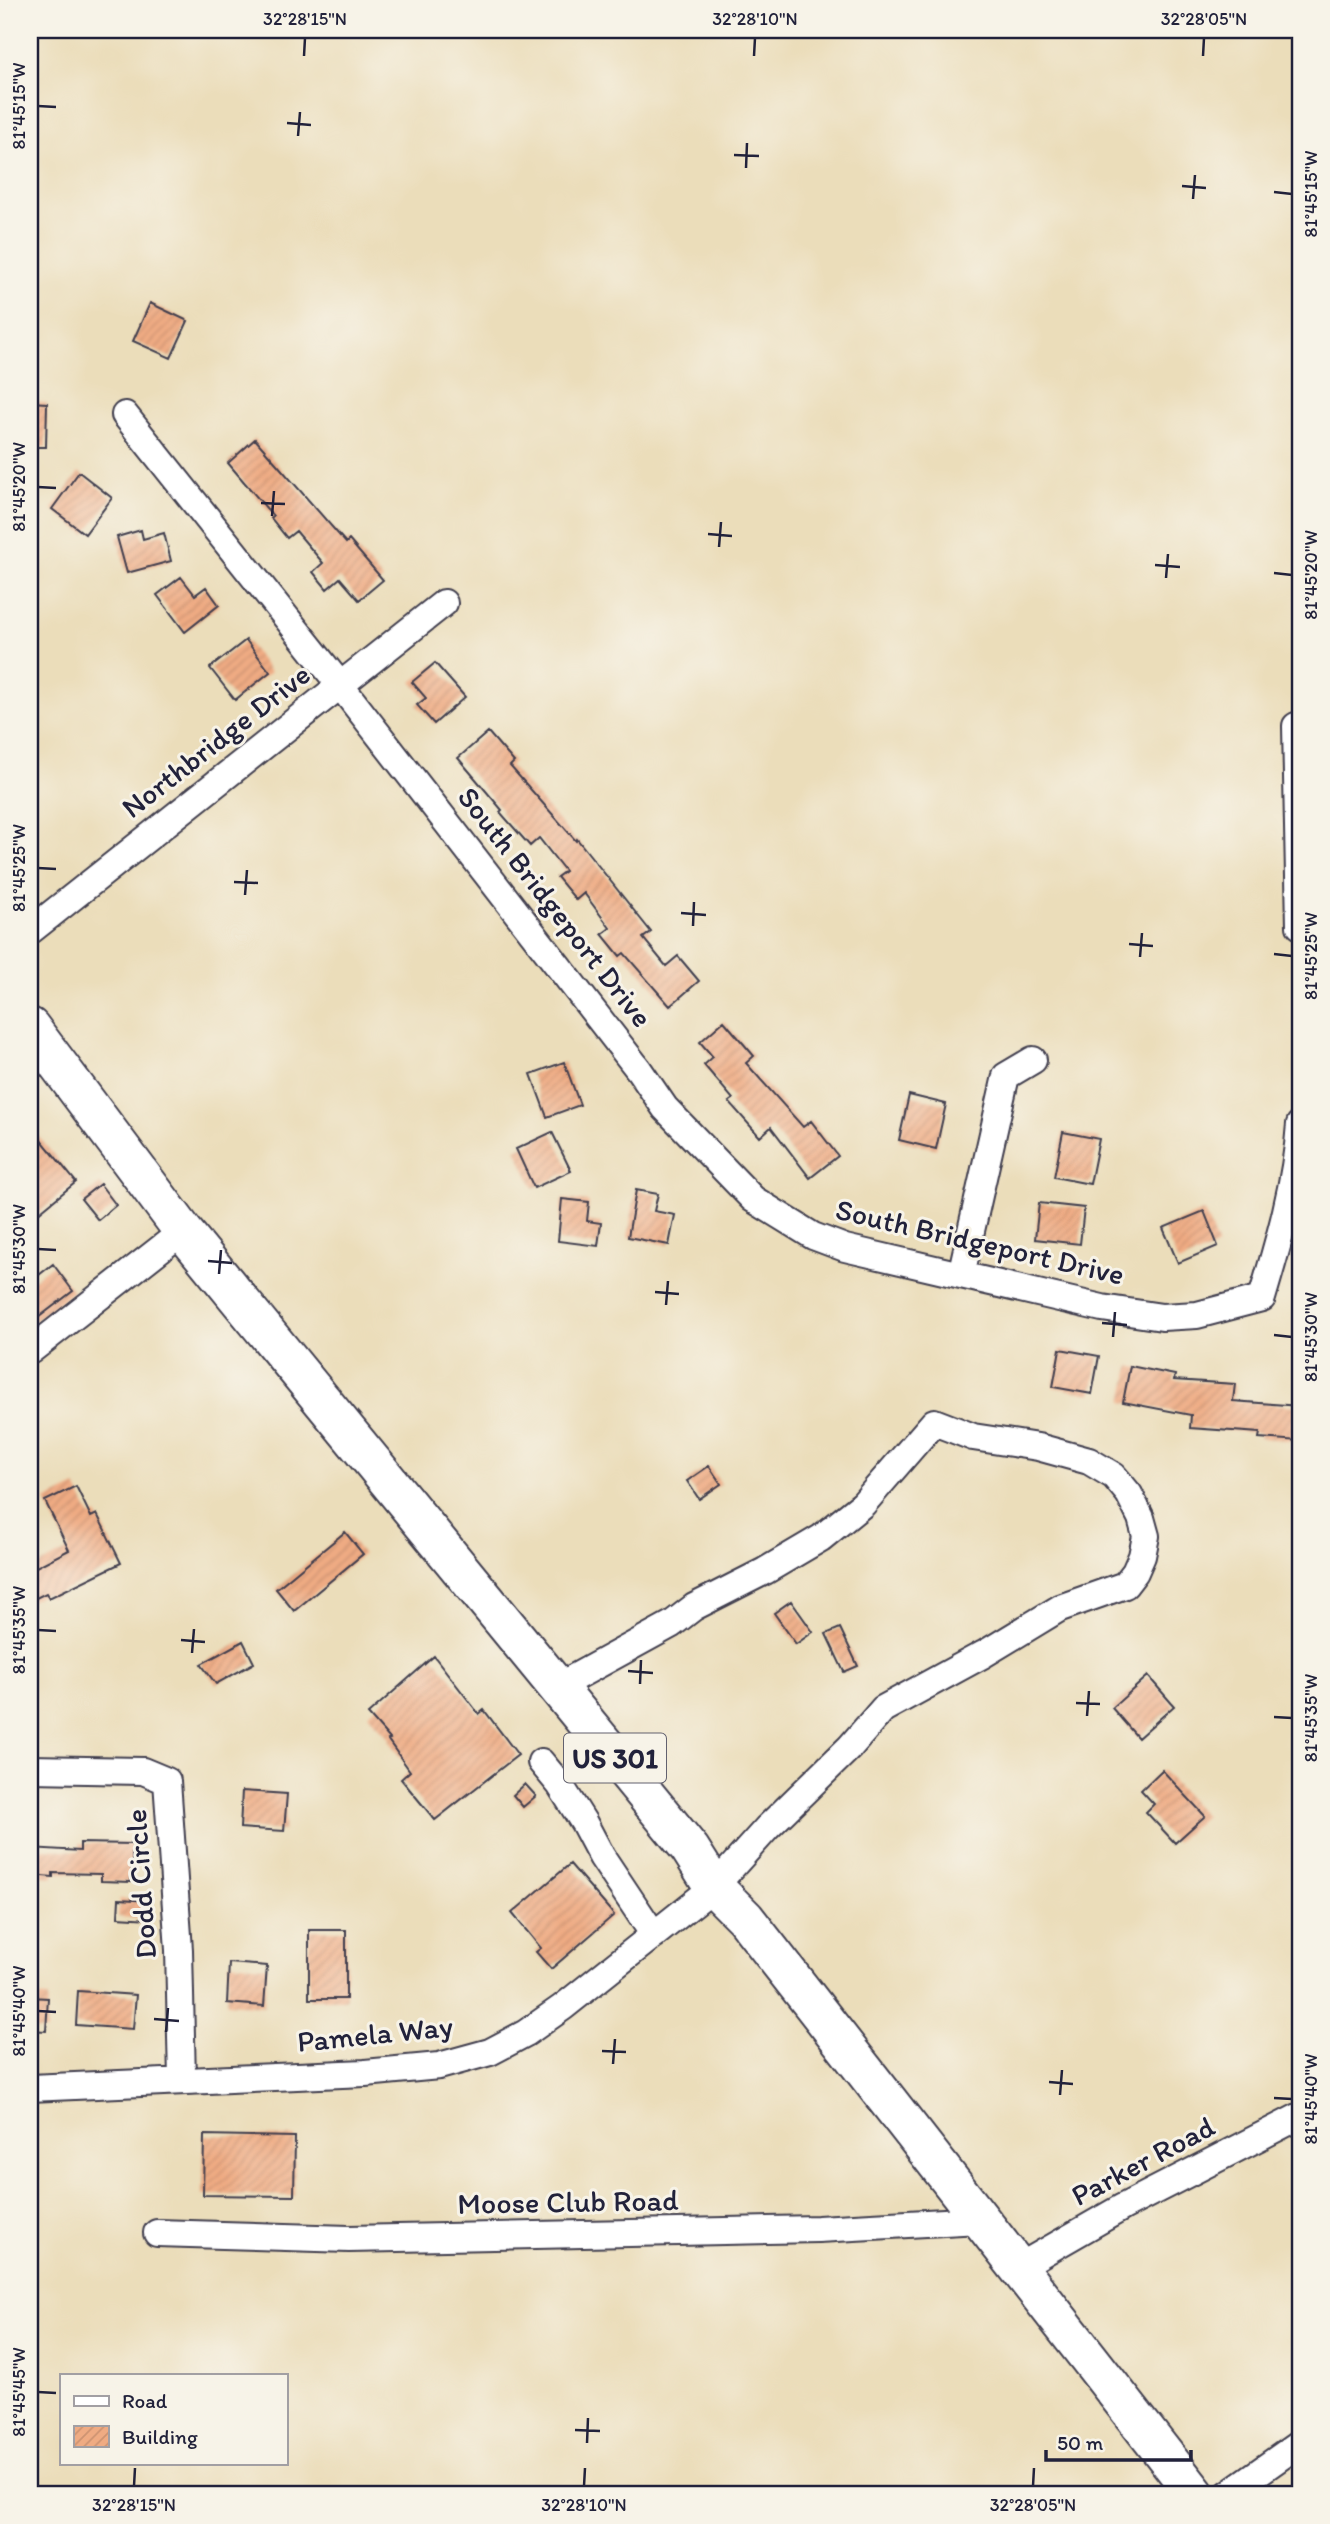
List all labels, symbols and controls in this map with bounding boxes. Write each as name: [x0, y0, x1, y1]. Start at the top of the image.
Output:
text: 32°28'15"N: [263, 8, 347, 30]
text: 32°28'10"N: [712, 8, 798, 30]
text: 32°28'05"N: [1161, 8, 1247, 30]
text: 81°45'15"W: [8, 63, 30, 149]
text: 81°45'15"W: [1300, 151, 1322, 237]
text: 81°45'20"W: [8, 442, 30, 532]
text: 81°45'20"W: [1300, 530, 1322, 620]
street label: Northbridge Drive: [114, 655, 317, 826]
street label: South Bridgeport Drive: [450, 779, 661, 1034]
text: 81°45'25"W: [8, 824, 30, 912]
text: 81°45'25"W: [1300, 912, 1322, 1000]
street label: South Bridgeport Drive: [832, 1190, 1128, 1293]
text: 81°45'30"W: [8, 1204, 30, 1294]
text: 81°45'30"W: [1300, 1292, 1322, 1382]
text: 81°45'35"W: [8, 1586, 30, 1674]
text: 81°45'35"W: [1300, 1674, 1322, 1762]
road number: US 301: [564, 1734, 666, 1782]
street label: Dodd Circle: [117, 1808, 164, 1960]
text: 81°45'40"W: [8, 1965, 30, 2057]
street label: Pamela Way: [295, 2007, 455, 2060]
text: 81°45'40"W: [1300, 2053, 1322, 2145]
street label: Parker Road: [1065, 2107, 1221, 2214]
street label: Moose Club Road: [457, 2181, 679, 2222]
text: 81°45'45"W: [8, 2347, 30, 2437]
legend: [60, 2374, 287, 2464]
text: Road: [122, 2388, 168, 2413]
scale bar: [1046, 2419, 1192, 2463]
text: Building: [122, 2424, 198, 2449]
text: 50 m: [1057, 2430, 1104, 2455]
text: 32°28'15"N: [92, 2494, 176, 2516]
text: 32°28'10"N: [541, 2494, 627, 2516]
text: 32°28'05"N: [990, 2494, 1076, 2516]

